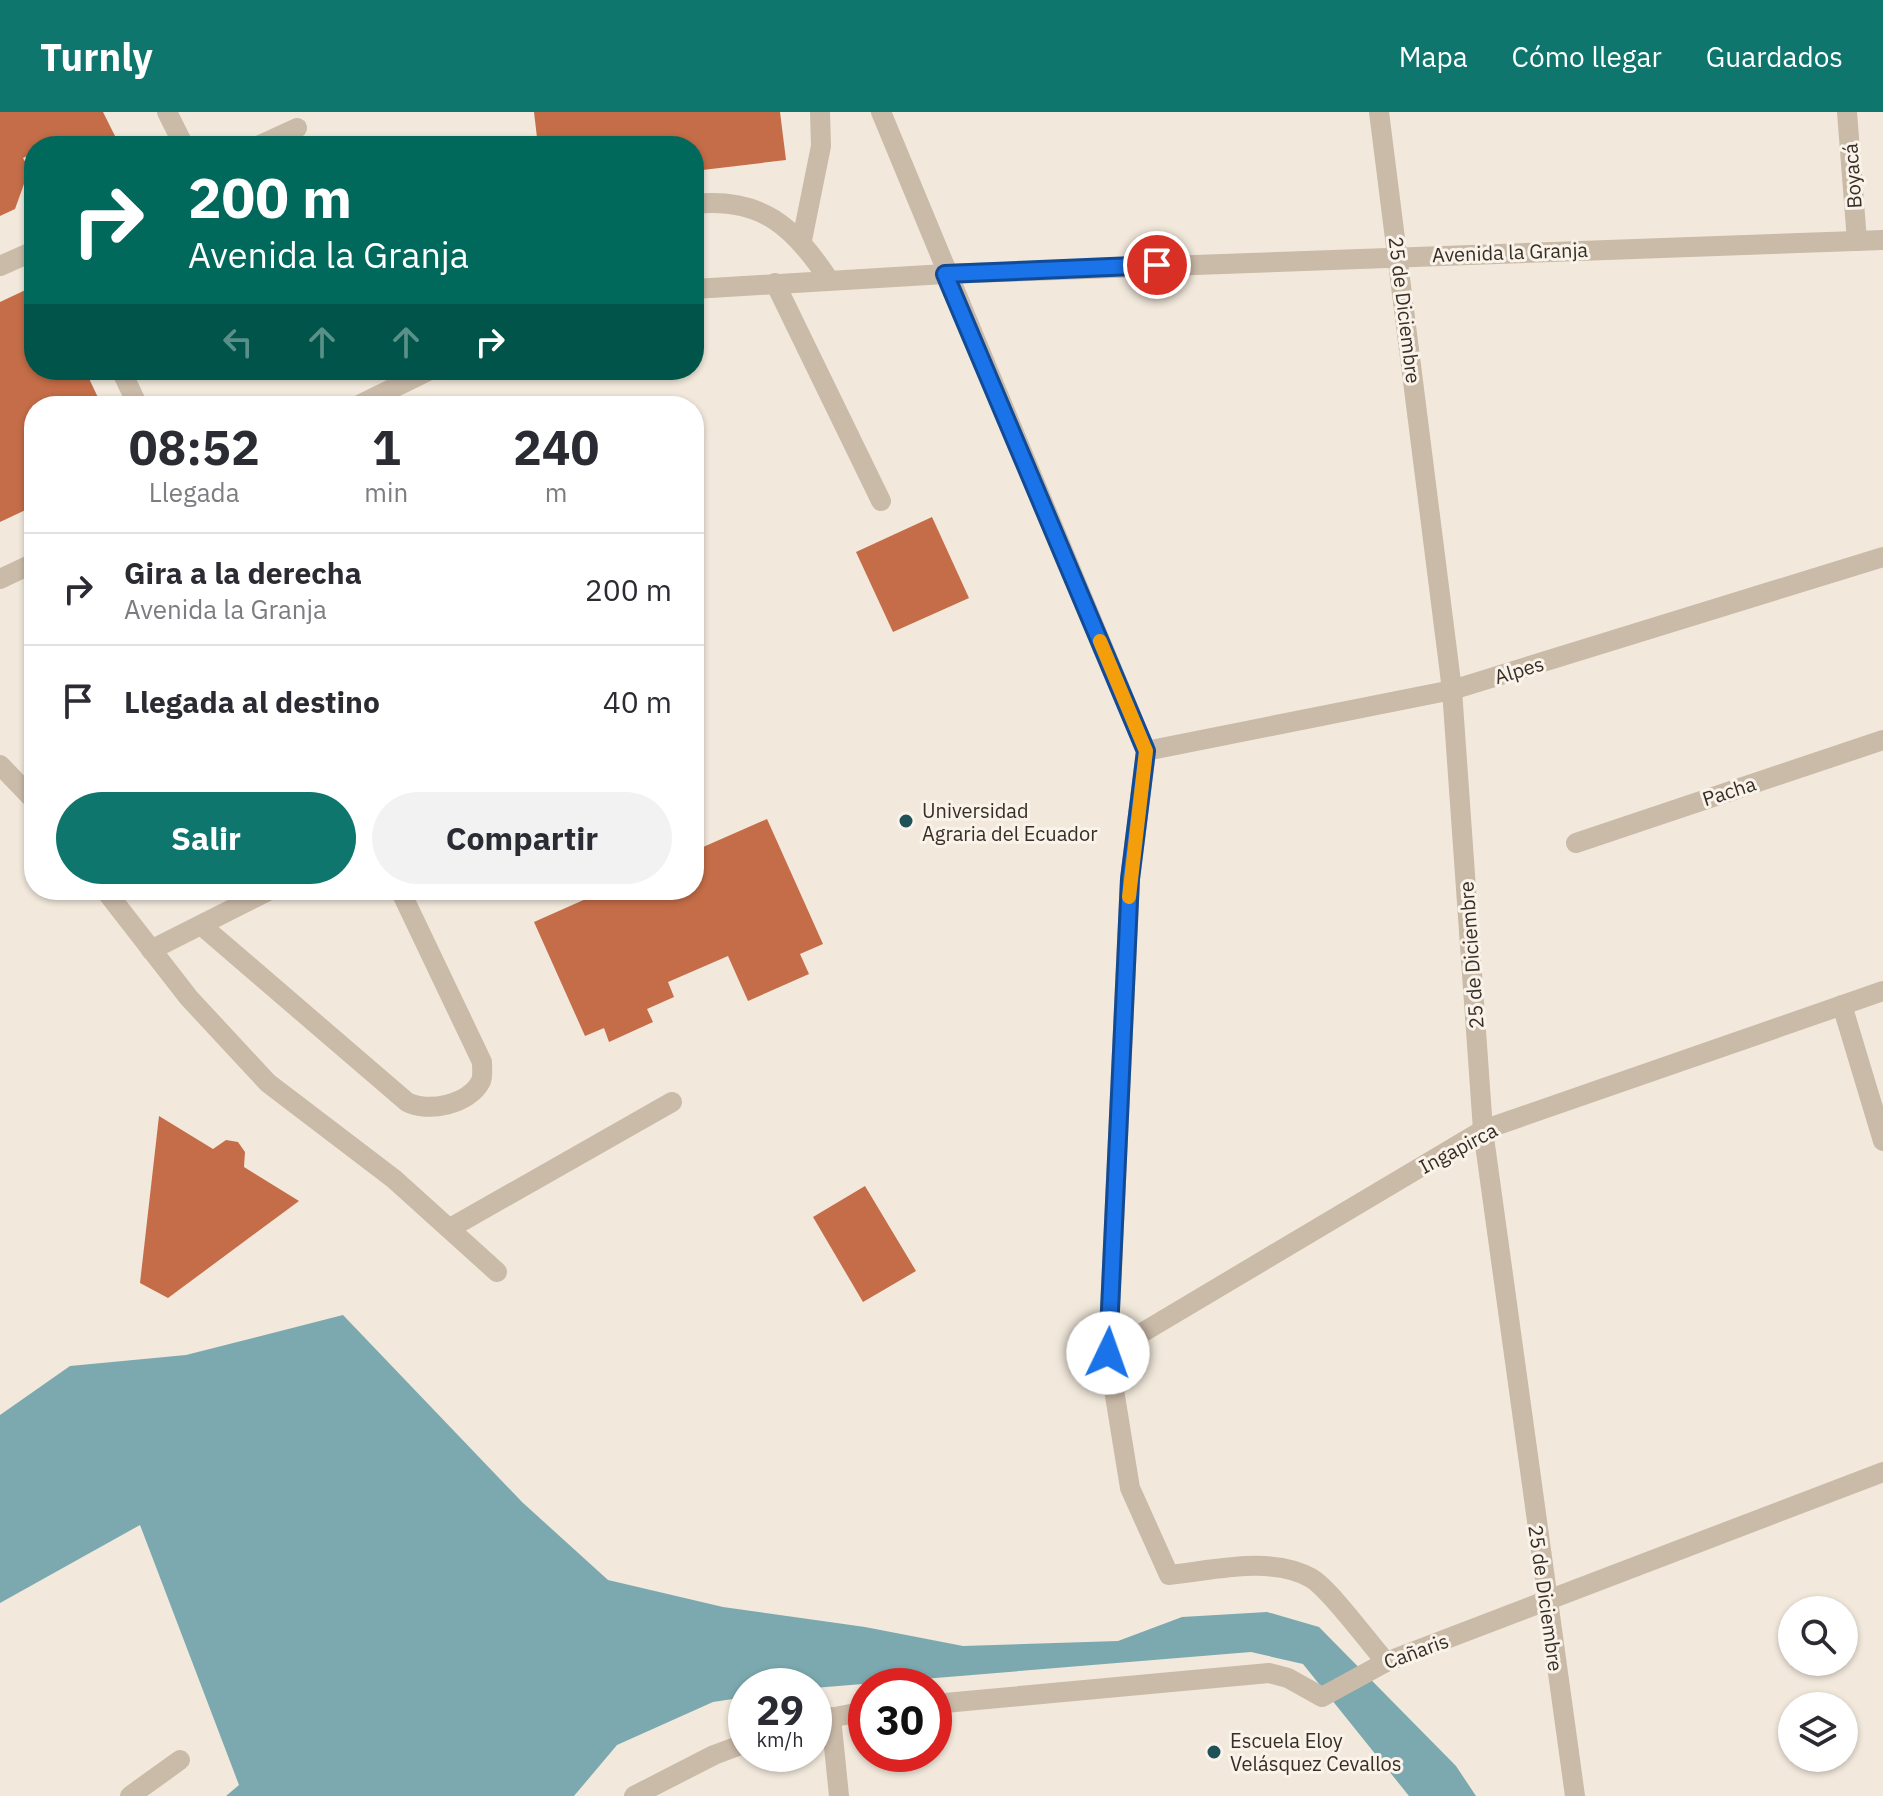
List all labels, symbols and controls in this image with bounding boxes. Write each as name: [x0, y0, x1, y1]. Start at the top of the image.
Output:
text: Turnly: [40, 32, 153, 81]
text: Mapa: [1399, 38, 1468, 75]
text: Cómo llegar: [1512, 38, 1662, 75]
text: Guardados: [1706, 38, 1843, 75]
street label: Boyacá: [1836, 142, 1868, 210]
text: 200 m: [188, 161, 352, 233]
icon: right: [56, 168, 160, 272]
text: Avenida la Granja: [188, 231, 469, 278]
pin: [1123, 231, 1191, 299]
street label: 25 de Diciembre: [1383, 235, 1427, 385]
street label: Avenida la Granja: [1431, 236, 1589, 268]
icon: arrive: [1135, 243, 1179, 287]
icon: left: [216, 320, 260, 364]
icon: ahead: [300, 320, 344, 364]
icon: ahead: [384, 320, 428, 364]
icon: right: [468, 320, 512, 364]
text: 08:52: [129, 416, 260, 478]
text: 1: [372, 416, 401, 478]
text: 240: [513, 416, 599, 478]
text: Llegada: [149, 475, 240, 509]
text: min: [364, 475, 408, 509]
text: m: [545, 475, 567, 509]
text: Gira a la derecha: [124, 553, 362, 592]
icon: right: [56, 567, 100, 611]
text: 200 m: [585, 570, 672, 609]
text: Avenida la Granja: [124, 592, 327, 626]
street label: Alpes: [1491, 650, 1547, 690]
icon: arrive: [56, 679, 100, 723]
text: Llegada al destino: [124, 682, 380, 721]
text: 40 m: [603, 682, 672, 721]
street label: Pacha: [1699, 770, 1759, 812]
button: Salir: [56, 792, 356, 884]
button: Compartir: [372, 792, 672, 884]
place label: Universidad Agraria del Ecuador: [922, 797, 1098, 847]
marker: Universidad Agraria del Ecuador: [897, 812, 915, 830]
street label: 25 de Diciembre: [1452, 880, 1490, 1030]
street label: Ingapirca: [1414, 1116, 1502, 1180]
position arrow: [1066, 1311, 1150, 1395]
street label: 25 de Diciembre: [1522, 1523, 1570, 1673]
map controls: [1778, 1596, 1858, 1772]
button: search: [1778, 1596, 1858, 1676]
street label: Cañaris: [1380, 1627, 1452, 1675]
speed limit sign: 30: [848, 1668, 952, 1772]
text: 29: [756, 1684, 804, 1736]
button: layers: [1778, 1692, 1858, 1772]
text: km/h: [756, 1726, 804, 1753]
place label: Escuela Eloy Velásquez Cevallos: [1230, 1727, 1402, 1777]
marker: Escuela Eloy Velásquez Cevallos: [1205, 1743, 1223, 1761]

